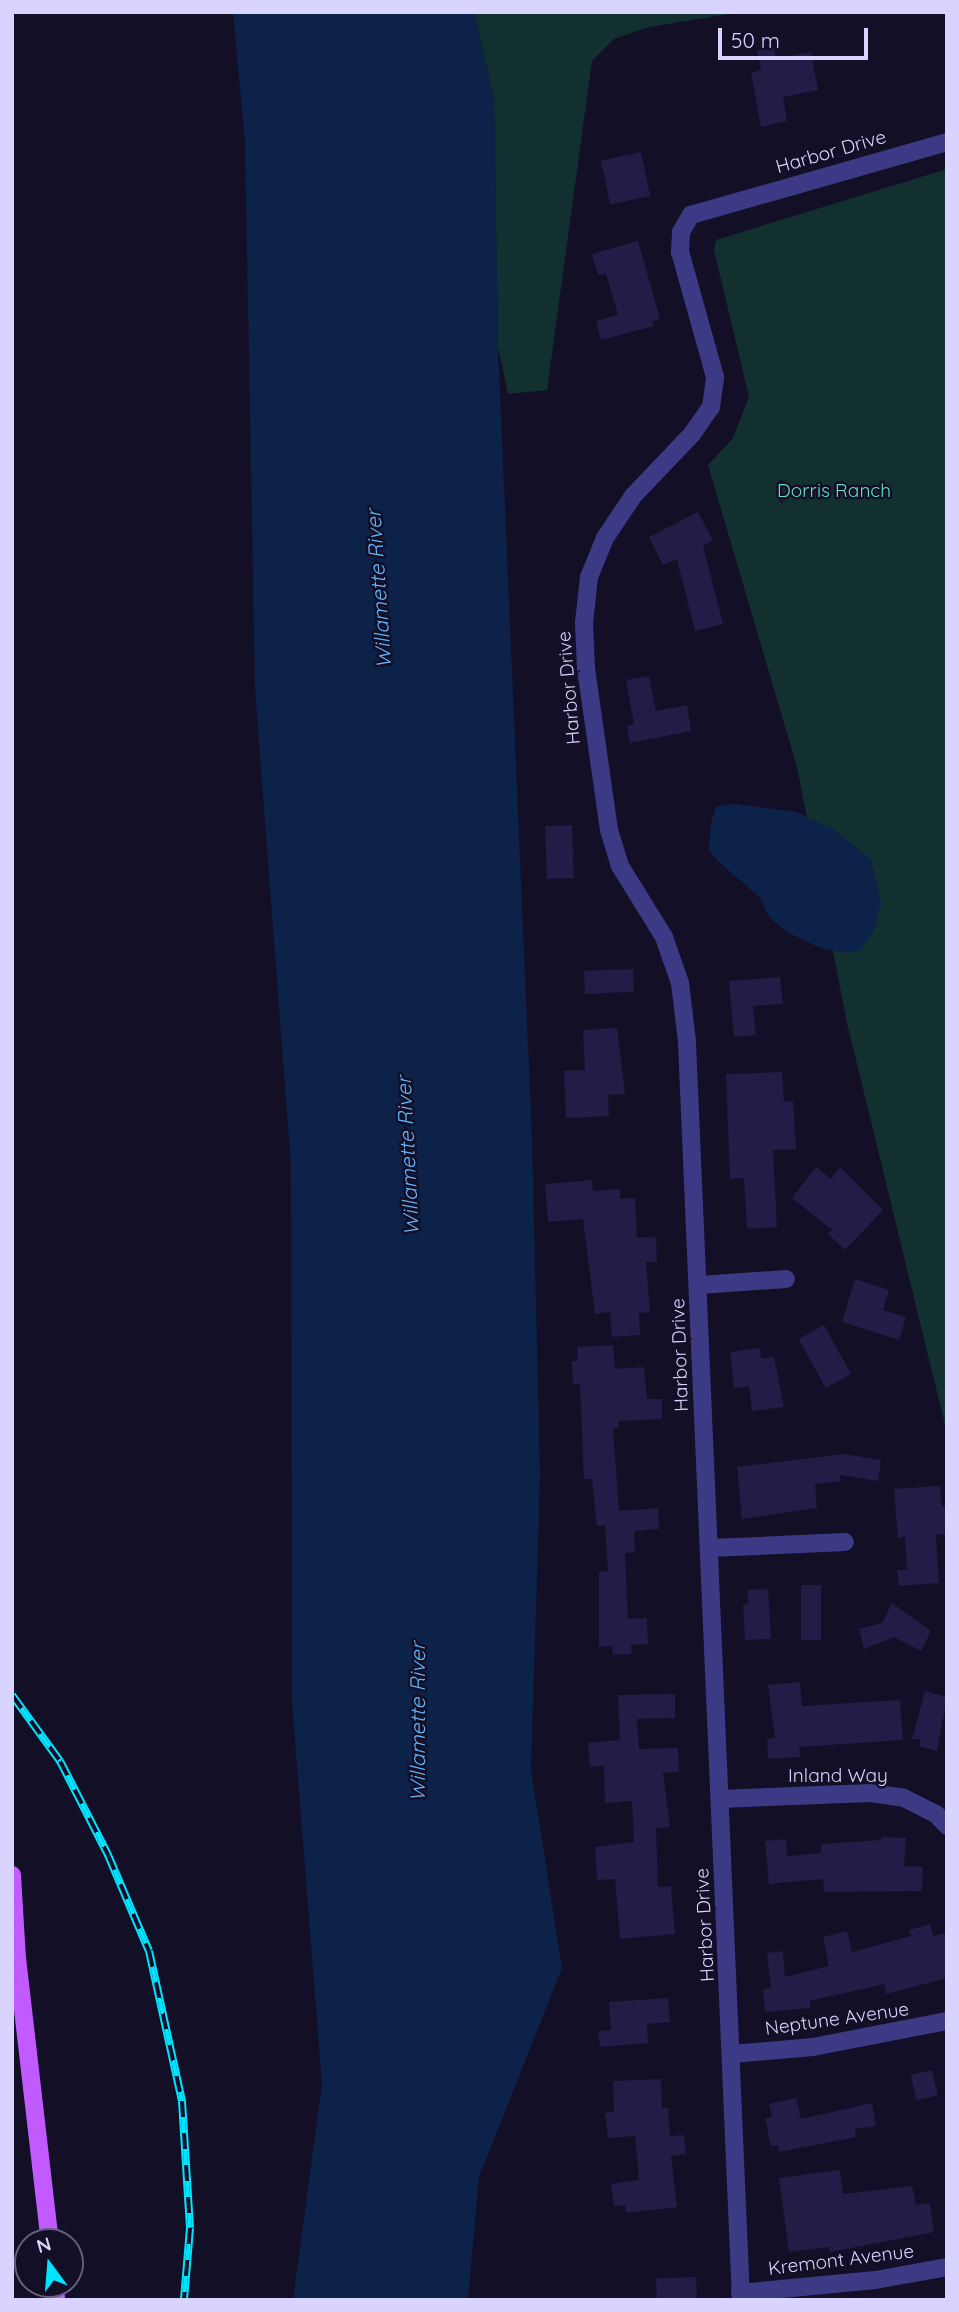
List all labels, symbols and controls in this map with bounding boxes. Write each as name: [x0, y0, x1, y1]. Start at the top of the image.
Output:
scale bar: [721, 14, 872, 58]
text: 50 m: [731, 27, 780, 53]
street label: Harbor Drive: [773, 125, 889, 179]
park label: Dorris Ranch: [777, 480, 891, 502]
water label: Willamette River: [360, 509, 396, 669]
street label: Harbor Drive: [553, 630, 585, 746]
water label: Willamette River: [390, 1076, 424, 1236]
street label: Harbor Drive: [667, 1298, 693, 1412]
water label: Willamette River: [404, 1642, 430, 1802]
street label: Inland Way: [788, 1765, 888, 1787]
street label: Harbor Drive: [691, 1868, 719, 1982]
street label: Neptune Avenue: [764, 1998, 910, 2040]
north arrow: [14, 2228, 84, 2298]
text: N: [34, 2231, 54, 2258]
street label: Kremont Avenue: [767, 2240, 915, 2280]

